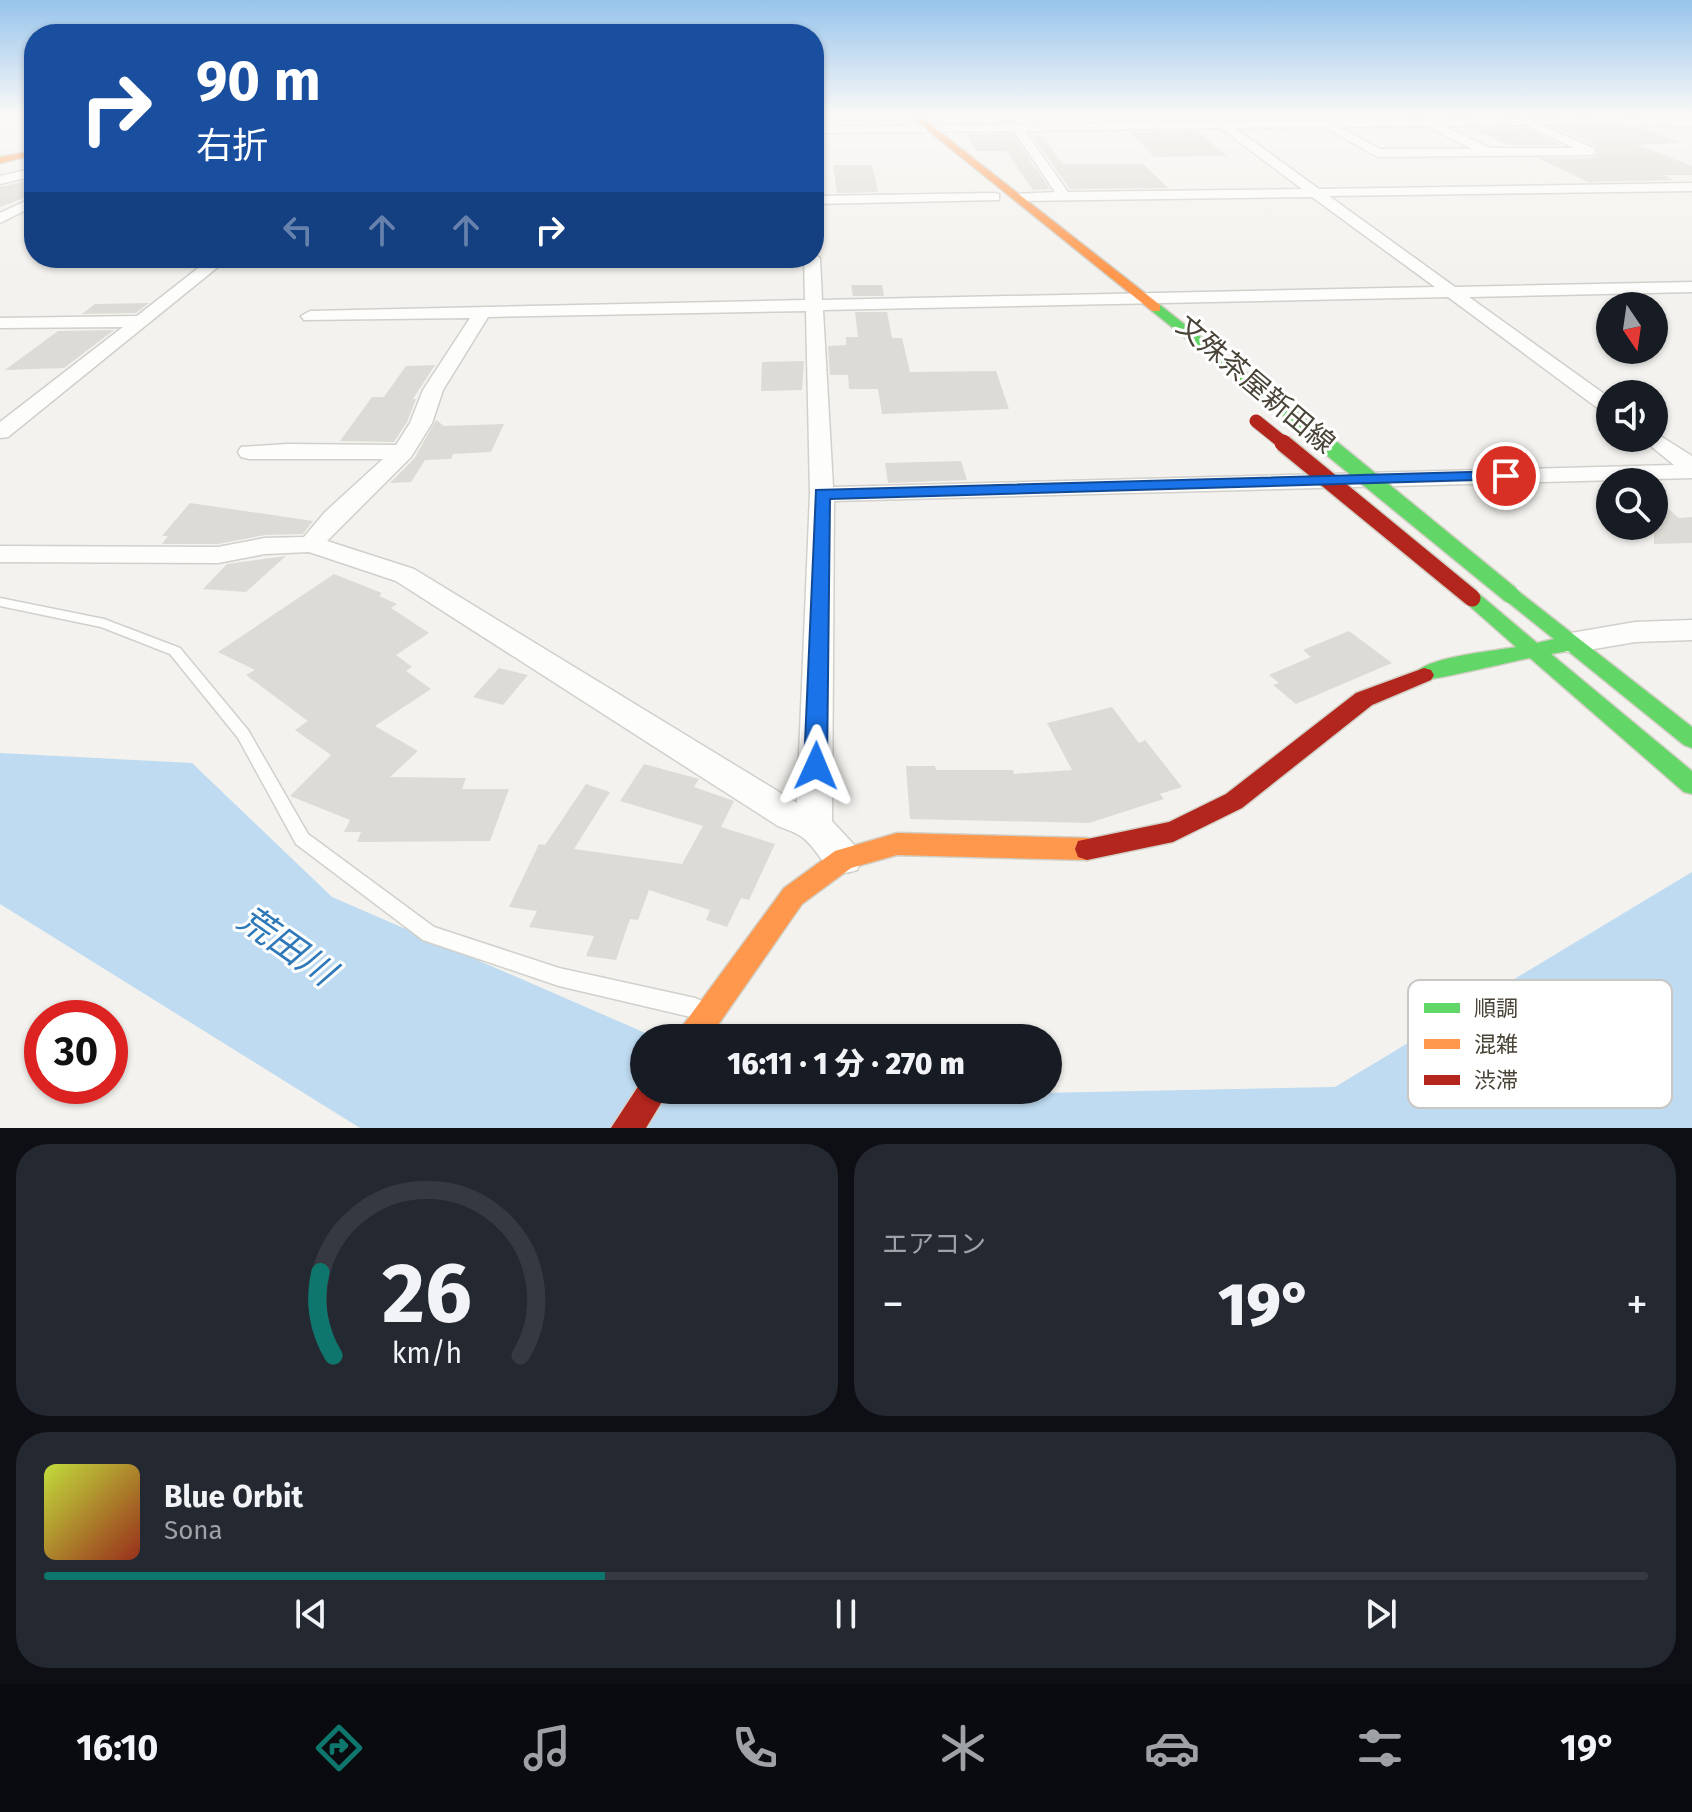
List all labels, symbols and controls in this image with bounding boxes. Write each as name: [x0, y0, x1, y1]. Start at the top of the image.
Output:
text: 90 m: [196, 48, 321, 115]
icon: right: [64, 56, 168, 160]
text: 右折: [196, 124, 268, 168]
icon: left: [276, 208, 320, 252]
icon: ahead: [360, 208, 404, 252]
icon: ahead: [444, 208, 488, 252]
icon: right: [528, 208, 572, 252]
north arrow: [1596, 292, 1668, 364]
map controls: [1596, 292, 1668, 540]
street label: 文殊茶屋新田線: [1170, 309, 1341, 460]
button: sound: [1596, 380, 1668, 452]
pin: [1472, 442, 1540, 510]
icon: arrive: [1484, 454, 1528, 498]
button: search: [1596, 468, 1668, 540]
position arrow: [774, 724, 858, 808]
water label: 荒田川: [230, 897, 347, 997]
legend: [1408, 980, 1672, 1108]
text: 順調: [1474, 995, 1518, 1022]
speed limit sign: 30: [24, 1000, 128, 1104]
text: 混雑: [1474, 1031, 1518, 1058]
text: 16:11 · 1 分 · 270 m: [727, 1046, 965, 1082]
text: 渋滞: [1474, 1067, 1518, 1094]
text: エアコン: [882, 1229, 986, 1260]
text: 26: [382, 1244, 472, 1344]
text: 19°: [1218, 1269, 1312, 1341]
text: −: [882, 1278, 904, 1331]
text: +: [1626, 1278, 1648, 1331]
text: km/h: [392, 1336, 462, 1371]
text: Blue Orbit: [164, 1479, 303, 1515]
text: Sona: [164, 1515, 223, 1546]
icon: previous: [289, 1592, 333, 1636]
icon: pause: [824, 1592, 868, 1636]
icon: next: [1359, 1592, 1403, 1636]
icon: directions: [311, 1720, 367, 1776]
icon: music: [519, 1720, 575, 1776]
icon: phone: [727, 1720, 783, 1776]
icon: climate: [935, 1720, 991, 1776]
icon: car: [1144, 1720, 1200, 1776]
icon: filters: [1352, 1720, 1408, 1776]
text: 16:10: [76, 1726, 158, 1770]
text: 19°: [1560, 1726, 1616, 1770]

